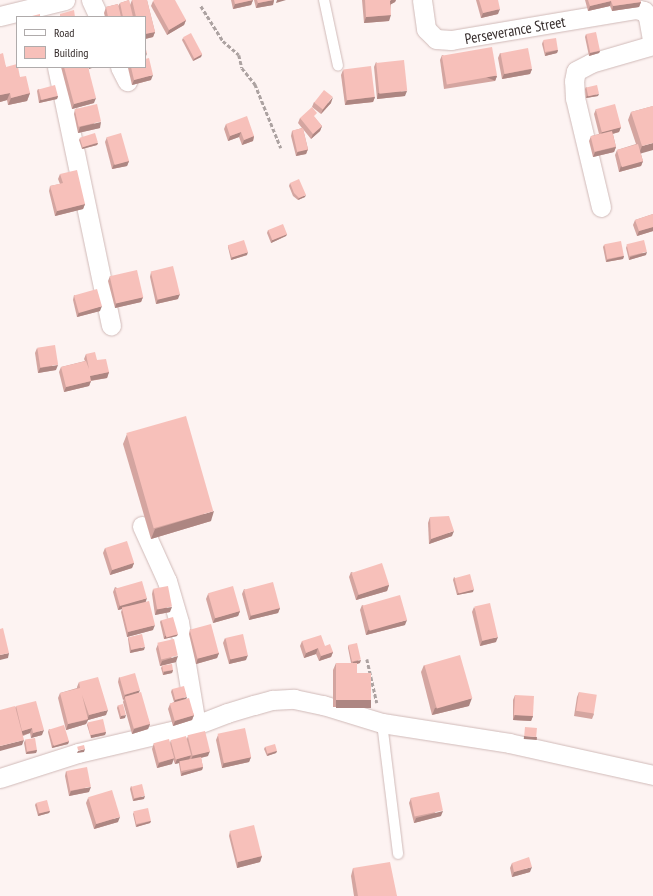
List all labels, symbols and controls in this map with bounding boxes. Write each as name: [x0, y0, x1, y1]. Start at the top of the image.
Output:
street label: Perseverance Street: [463, 12, 567, 48]
legend: [16, 16, 146, 68]
text: Road: [54, 25, 74, 40]
text: Building: [54, 45, 89, 60]

